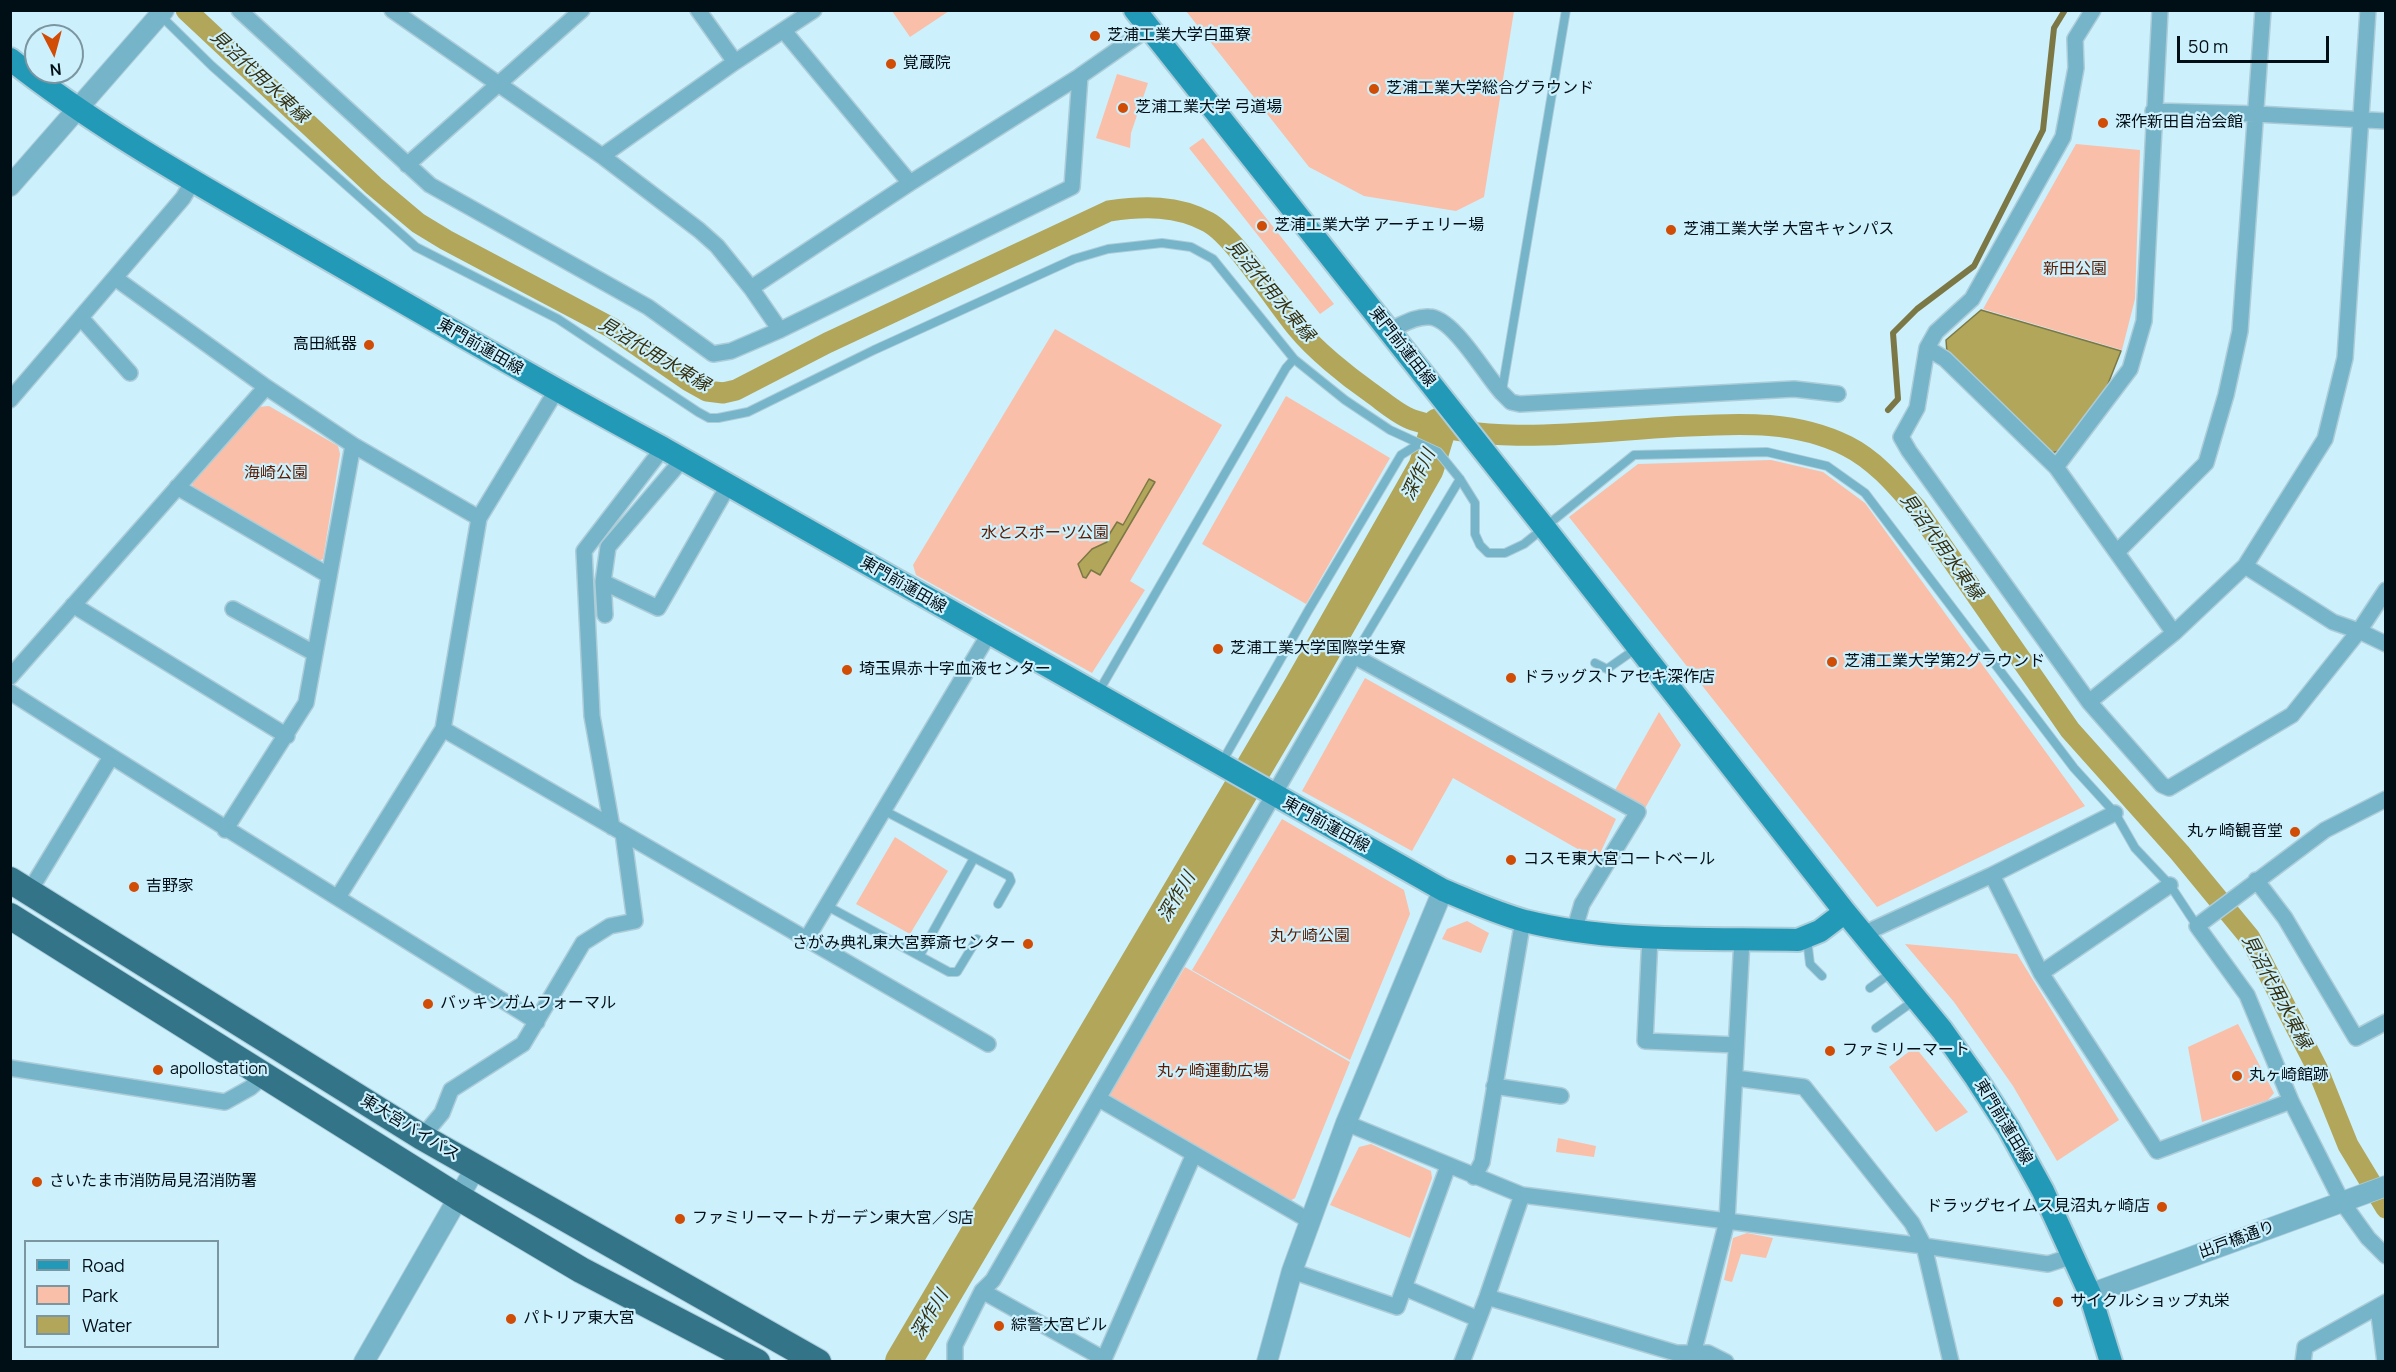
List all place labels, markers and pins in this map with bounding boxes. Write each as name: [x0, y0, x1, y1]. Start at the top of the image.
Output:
place label: 芝浦工業大学白亜寮: [1107, 26, 1251, 46]
marker: 芝浦工業大学白亜寮: [1088, 29, 1102, 43]
place label: 覚蔵院: [903, 54, 951, 74]
marker: 覚蔵院: [884, 57, 898, 71]
place label: 芝浦工業大学総合グラウンド: [1386, 79, 1594, 99]
marker: 芝浦工業大学総合グラウンド: [1367, 82, 1381, 96]
place label: 芝浦工業大学 弓道場: [1135, 98, 1282, 118]
marker: 芝浦工業大学 弓道場: [1116, 101, 1130, 115]
place label: 深作新田自治会館: [2115, 113, 2243, 133]
marker: 深作新田自治会館: [2096, 116, 2110, 130]
place label: 芝浦工業大学 アーチェリー場: [1274, 216, 1484, 236]
marker: 芝浦工業大学 アーチェリー場: [1255, 219, 1269, 233]
place label: 芝浦工業大学 大宮キャンパス: [1683, 220, 1894, 240]
marker: 芝浦工業大学 大宮キャンパス: [1664, 223, 1678, 237]
place label: 高田紙器: [293, 335, 357, 355]
marker: 高田紙器: [362, 338, 376, 352]
place label: 芝浦工業大学国際学生寮: [1230, 639, 1406, 659]
marker: 芝浦工業大学国際学生寮: [1211, 642, 1225, 656]
place label: 芝浦工業大学第2グラウンド: [1844, 652, 2045, 672]
marker: 芝浦工業大学第2グラウンド: [1825, 655, 1839, 669]
place label: 埼玉県赤十字血液センター: [859, 660, 1051, 680]
marker: 埼玉県赤十字血液センター: [840, 663, 854, 677]
place label: ドラッグストアセキ深作店: [1523, 668, 1715, 688]
marker: ドラッグストアセキ深作店: [1504, 671, 1518, 685]
place label: 丸ヶ崎観音堂: [2187, 822, 2283, 842]
marker: 丸ヶ崎観音堂: [2288, 825, 2302, 839]
place label: コスモ東大宮コートベール: [1523, 850, 1715, 870]
marker: コスモ東大宮コートベール: [1504, 853, 1518, 867]
place label: 吉野家: [146, 877, 194, 897]
marker: 吉野家: [127, 880, 141, 894]
place label: さがみ典礼東大宮葬斎センター: [792, 934, 1016, 954]
marker: さがみ典礼東大宮葬斎センター: [1021, 937, 1035, 951]
place label: バッキンガムフォーマル: [440, 994, 616, 1014]
marker: バッキンガムフォーマル: [421, 997, 435, 1011]
place label: ファミリーマート: [1842, 1041, 1970, 1061]
marker: ファミリーマート: [1823, 1044, 1837, 1058]
place label: apollostation: [170, 1060, 267, 1080]
marker: apollostation: [151, 1063, 165, 1077]
place label: 丸ヶ崎館跡: [2249, 1066, 2329, 1086]
marker: 丸ヶ崎館跡: [2230, 1069, 2244, 1083]
place label: さいたま市消防局見沼消防署: [49, 1172, 257, 1192]
marker: さいたま市消防局見沼消防署: [30, 1175, 44, 1189]
place label: ドラッグセイムス見沼丸ヶ崎店: [1926, 1197, 2150, 1217]
marker: ドラッグセイムス見沼丸ヶ崎店: [2155, 1200, 2169, 1214]
place label: ファミリーマートガーデン東大宮／S店: [692, 1209, 974, 1229]
marker: ファミリーマートガーデン東大宮／S店: [673, 1212, 687, 1226]
place label: サイクルショップ丸栄: [2070, 1292, 2230, 1312]
marker: サイクルショップ丸栄: [2051, 1295, 2065, 1309]
place label: パトリア東大宮: [523, 1309, 635, 1329]
marker: パトリア東大宮: [504, 1312, 518, 1326]
place label: 綜警大宮ビル: [1011, 1316, 1107, 1336]
marker: 綜警大宮ビル: [992, 1319, 1006, 1333]

